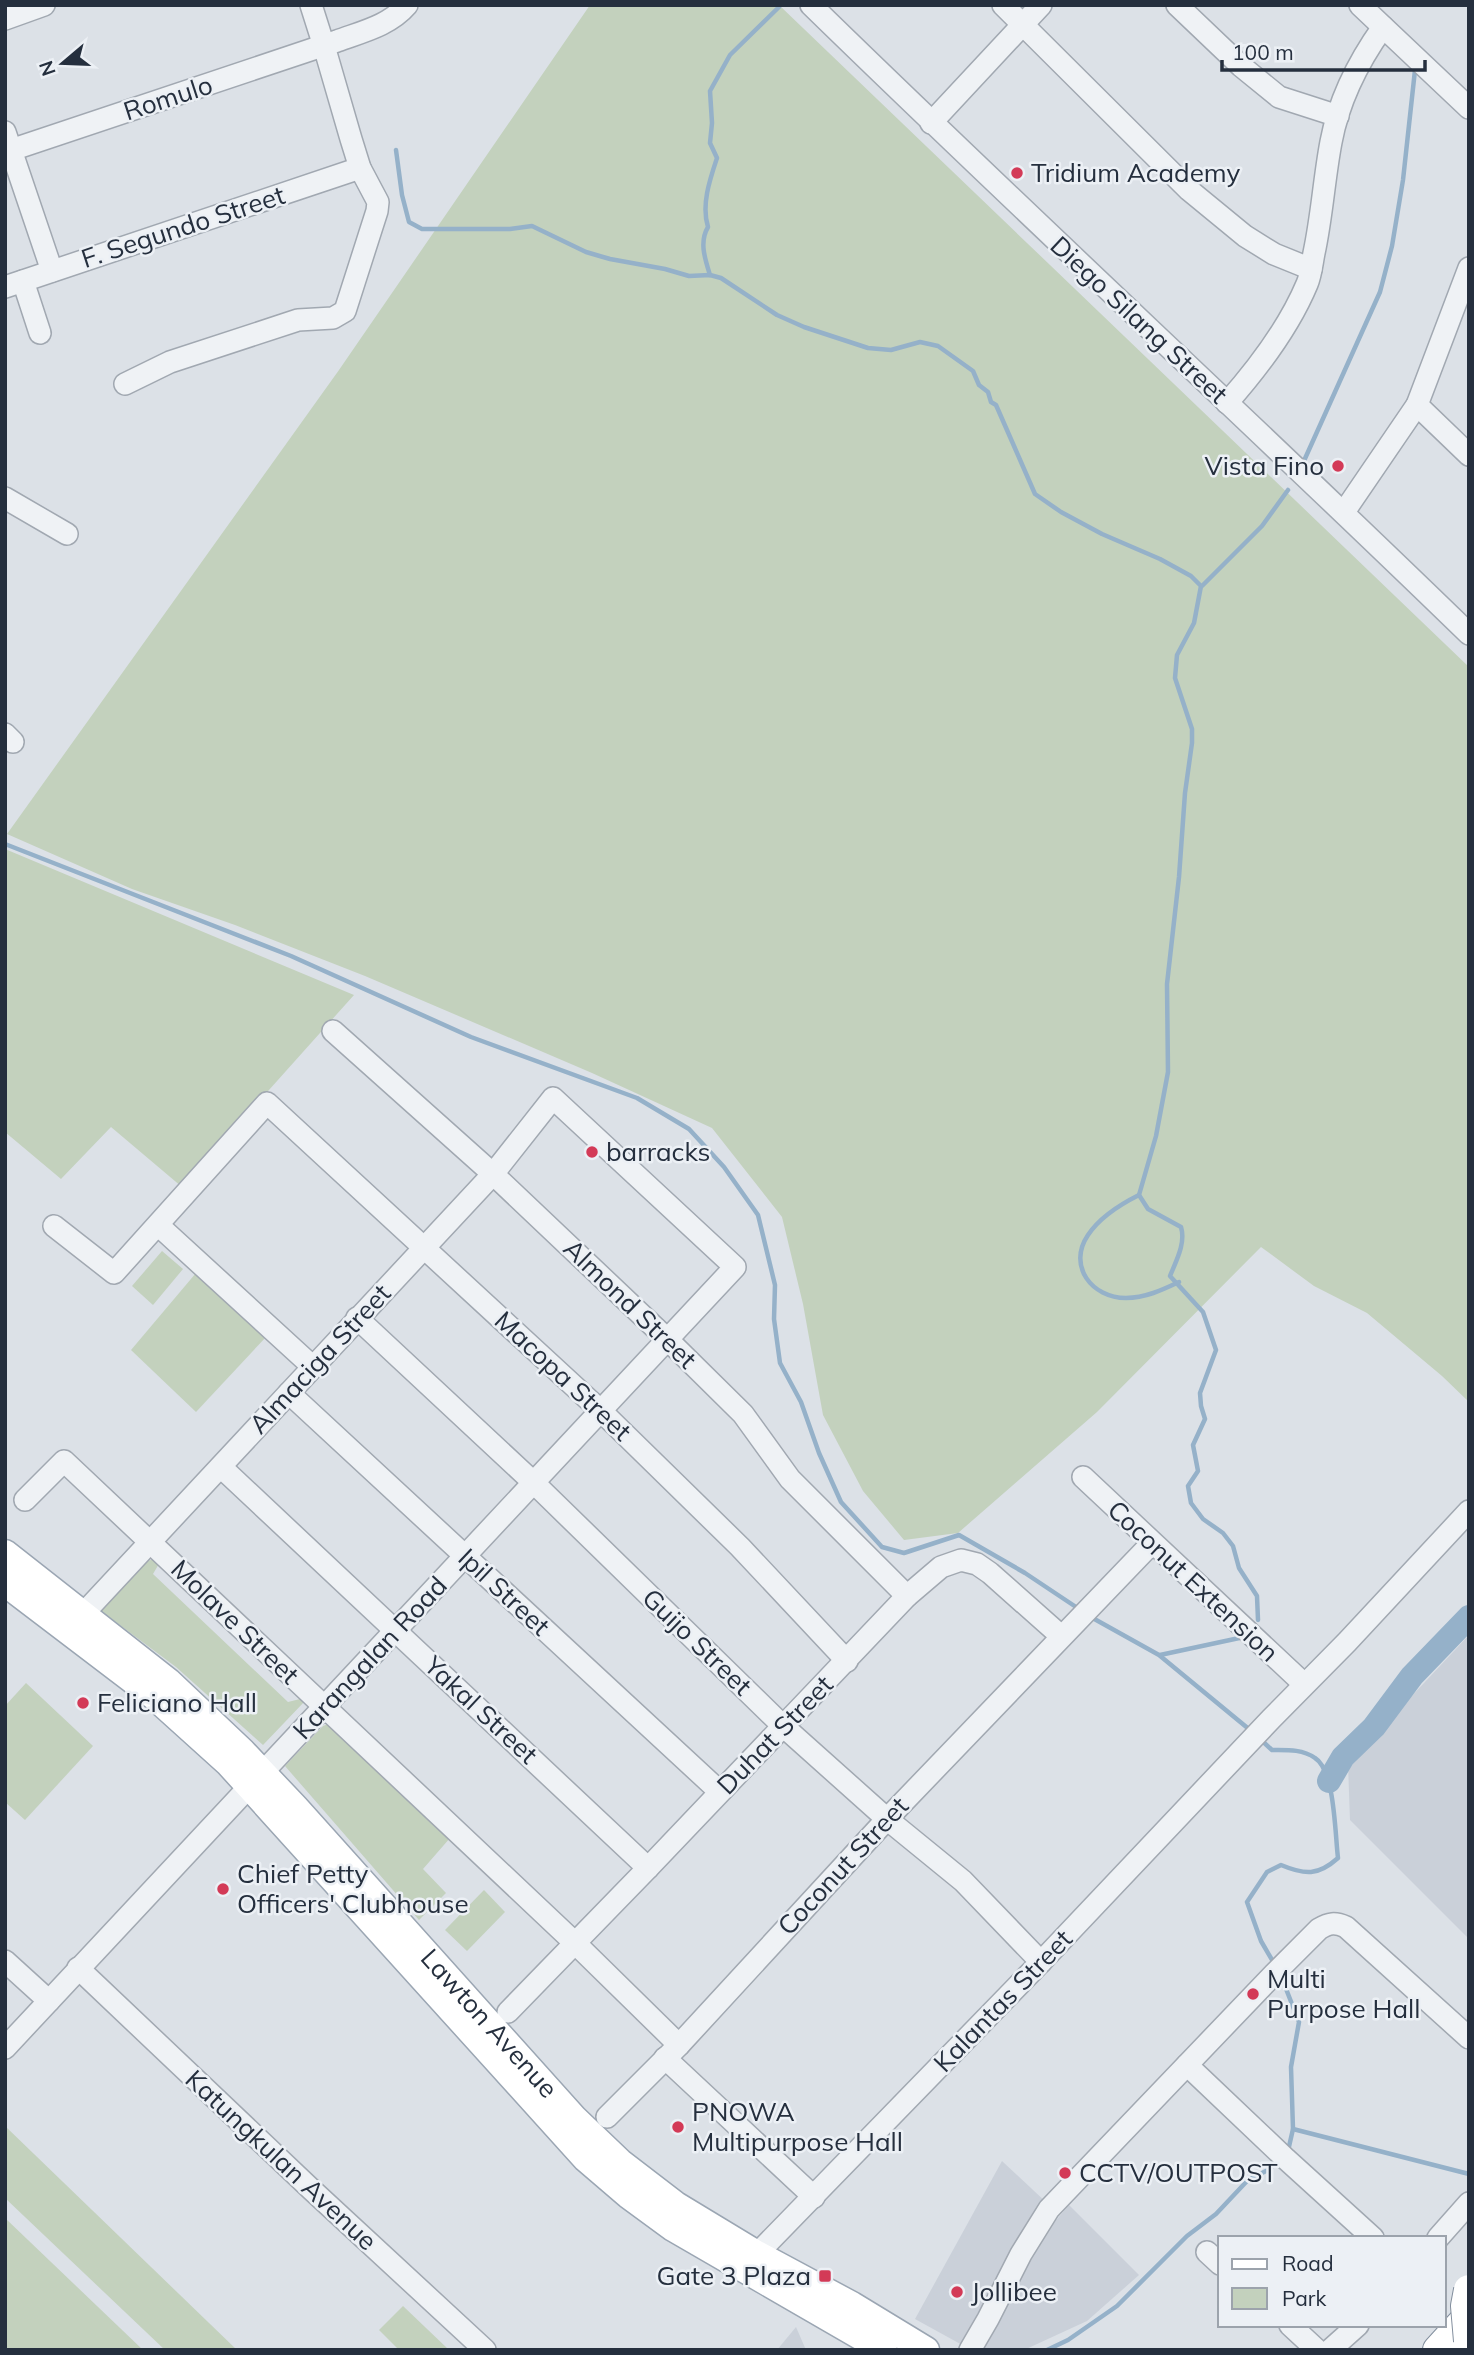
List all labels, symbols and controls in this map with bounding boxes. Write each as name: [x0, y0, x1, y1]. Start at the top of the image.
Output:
north arrow: [28, 28, 98, 98]
scale bar: [1222, 28, 1425, 72]
text: 100 m: [1232, 39, 1294, 65]
text: N: [33, 58, 61, 79]
street label: Romulo: [119, 68, 216, 127]
place label: Tridium Academy: [1031, 156, 1241, 189]
marker: Tridium Academy: [1009, 165, 1025, 181]
street label: F. Segundo Street: [77, 178, 289, 275]
street label: Diego Silang Street: [1044, 229, 1235, 410]
place label: Vista Fino: [1205, 449, 1324, 482]
marker: Vista Fino: [1330, 458, 1346, 474]
place label: barracks: [606, 1135, 710, 1168]
marker: barracks: [584, 1144, 600, 1160]
street label: Almond Street: [557, 1232, 704, 1375]
street label: Almaciga Street: [242, 1277, 397, 1440]
street label: Macopa Street: [488, 1304, 639, 1447]
street label: Coconut Extension: [1101, 1493, 1286, 1668]
street label: Ipil Street: [452, 1541, 557, 1642]
street label: Molave Street: [164, 1552, 306, 1691]
street label: Karangalan Road: [286, 1569, 454, 1746]
street label: Guijo Street: [636, 1581, 759, 1702]
street label: Yakal Street: [417, 1648, 545, 1771]
street label: Duhat Street: [710, 1668, 840, 1801]
place label: Feliciano Hall: [97, 1686, 257, 1719]
marker: Feliciano Hall: [75, 1695, 91, 1711]
street label: Coconut Street: [770, 1790, 915, 1942]
place label: Chief Petty Officers' Clubhouse: [237, 1857, 469, 1920]
marker: Chief Petty Officers' Clubhouse: [215, 1881, 231, 1897]
street label: Kalantas Street: [926, 1923, 1079, 2079]
street label: Lawton Avenue: [414, 1942, 565, 2104]
place label: Multi Purpose Hall: [1267, 1962, 1420, 2025]
marker: Multi Purpose Hall: [1245, 1986, 1261, 2002]
street label: Katungkulan Avenue: [179, 2062, 384, 2257]
place label: PNOWA Multipurpose Hall: [692, 2095, 903, 2158]
marker: PNOWA Multipurpose Hall: [670, 2119, 686, 2135]
place label: CCTV/OUTPOST: [1079, 2156, 1278, 2189]
marker: CCTV/OUTPOST: [1057, 2165, 1073, 2181]
legend: [1218, 2236, 1446, 2327]
text: Road: [1282, 2250, 1333, 2276]
place label: Gate 3 Plaza: [656, 2259, 811, 2292]
marker: Gate 3 Plaza: [817, 2268, 833, 2284]
place label: Jollibee: [971, 2275, 1057, 2308]
marker: Jollibee: [949, 2284, 965, 2300]
text: Park: [1282, 2285, 1326, 2311]

